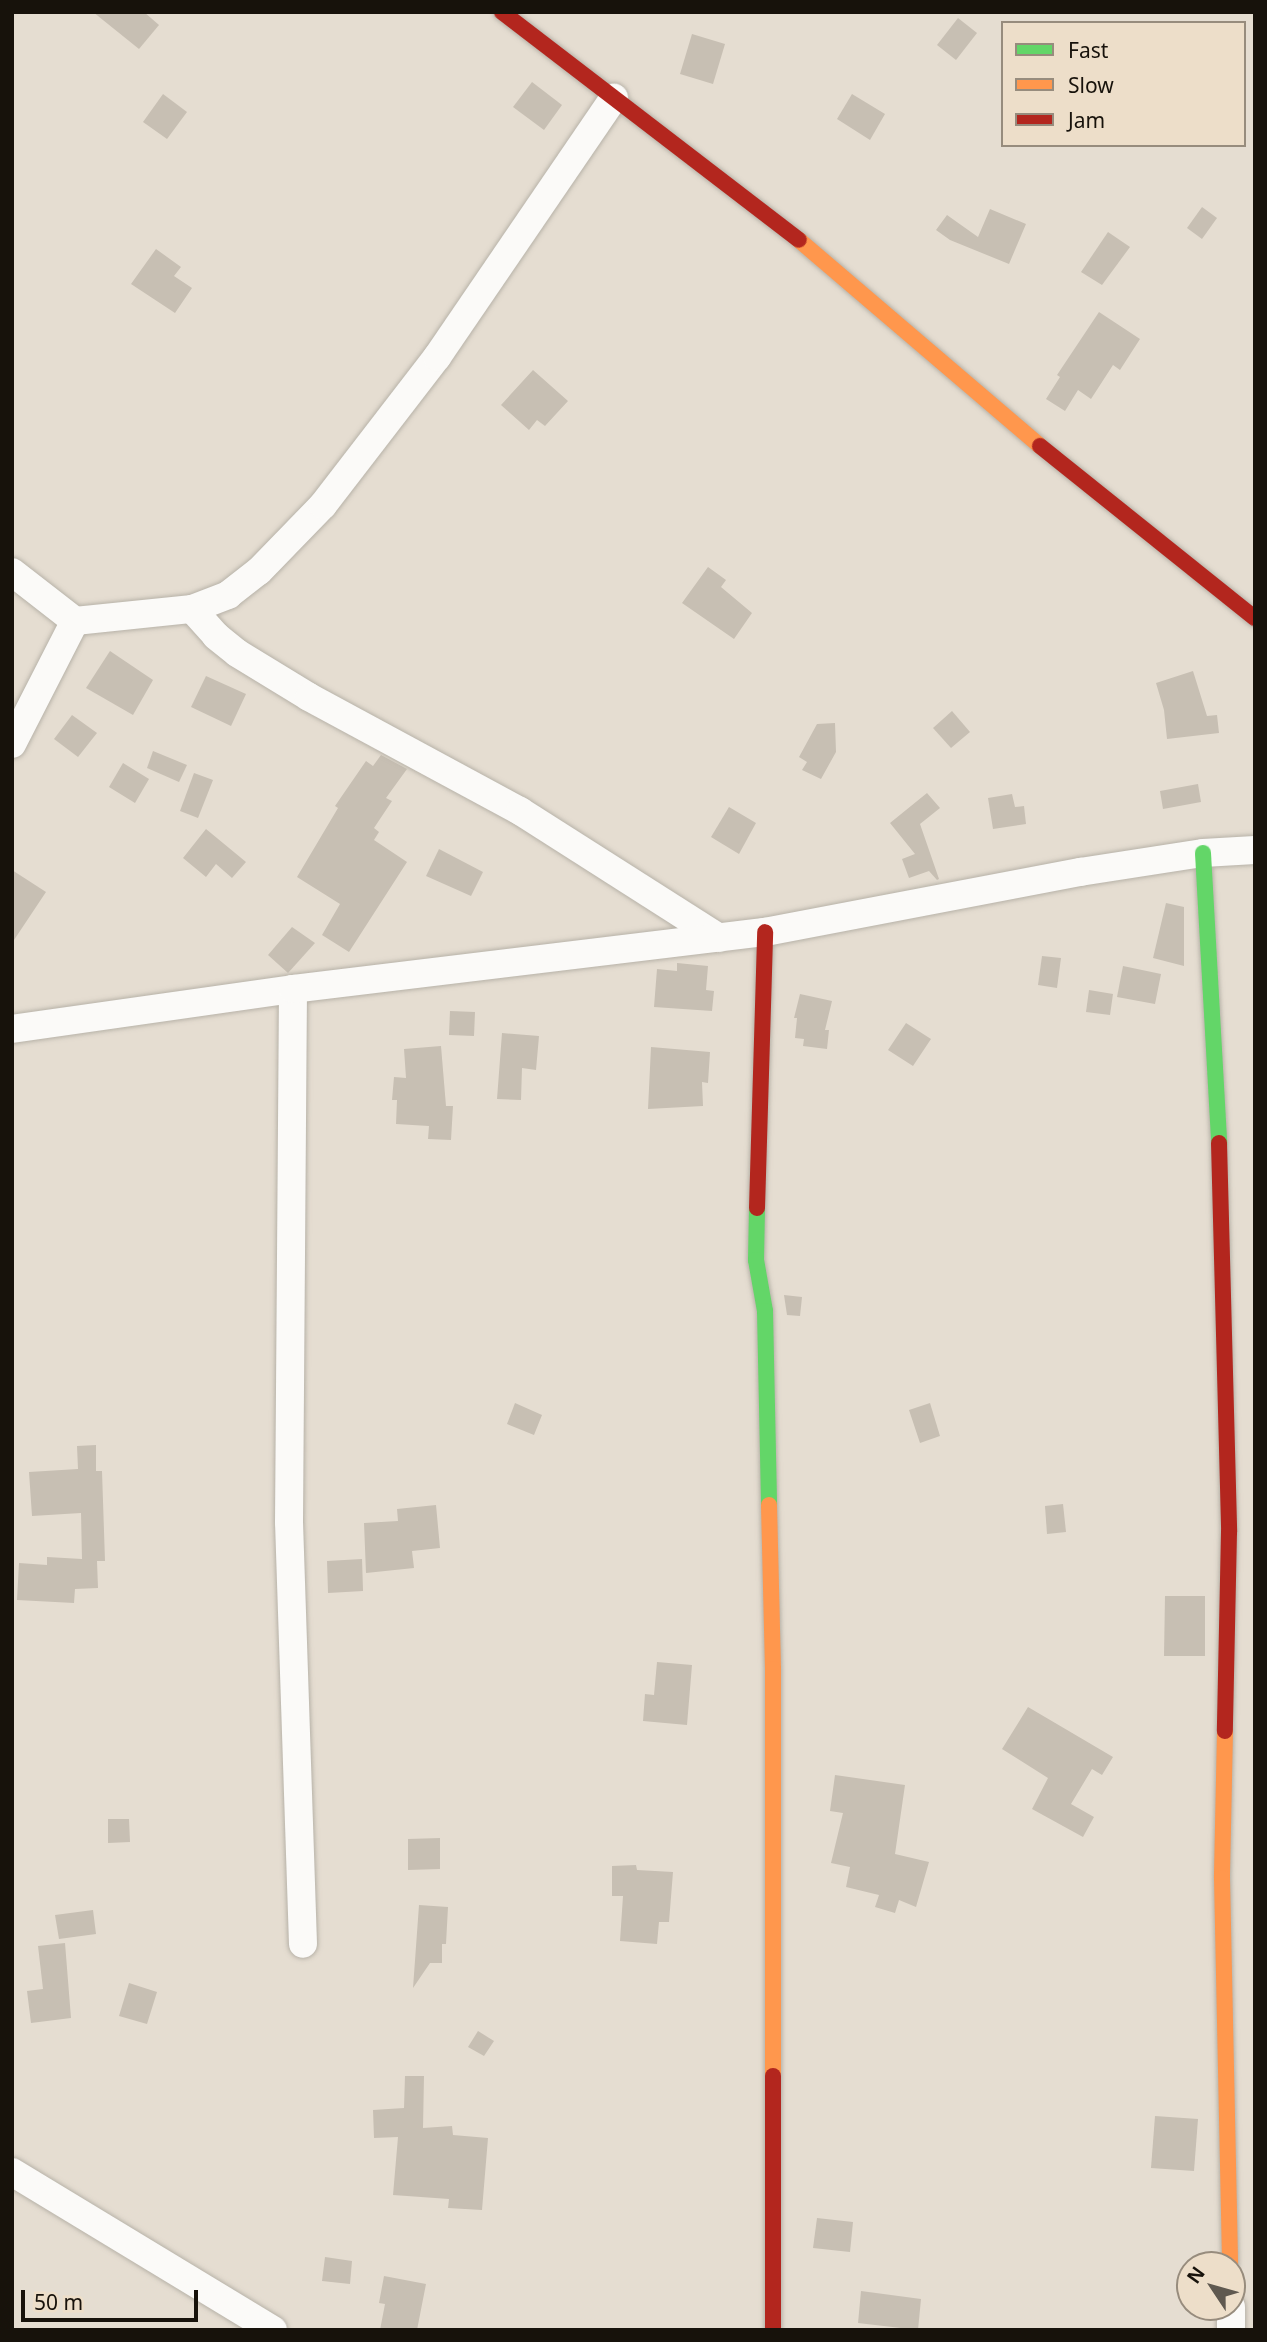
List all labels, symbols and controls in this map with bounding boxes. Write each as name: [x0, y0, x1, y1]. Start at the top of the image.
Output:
legend: [1001, 21, 1246, 147]
text: Fast: [1068, 36, 1108, 64]
text: Slow: [1068, 71, 1114, 99]
text: Jam: [1068, 106, 1105, 134]
north arrow: [1176, 2251, 1246, 2321]
text: N: [1181, 2261, 1211, 2289]
scale bar: [24, 2276, 201, 2320]
text: 50 m: [34, 2288, 83, 2316]

